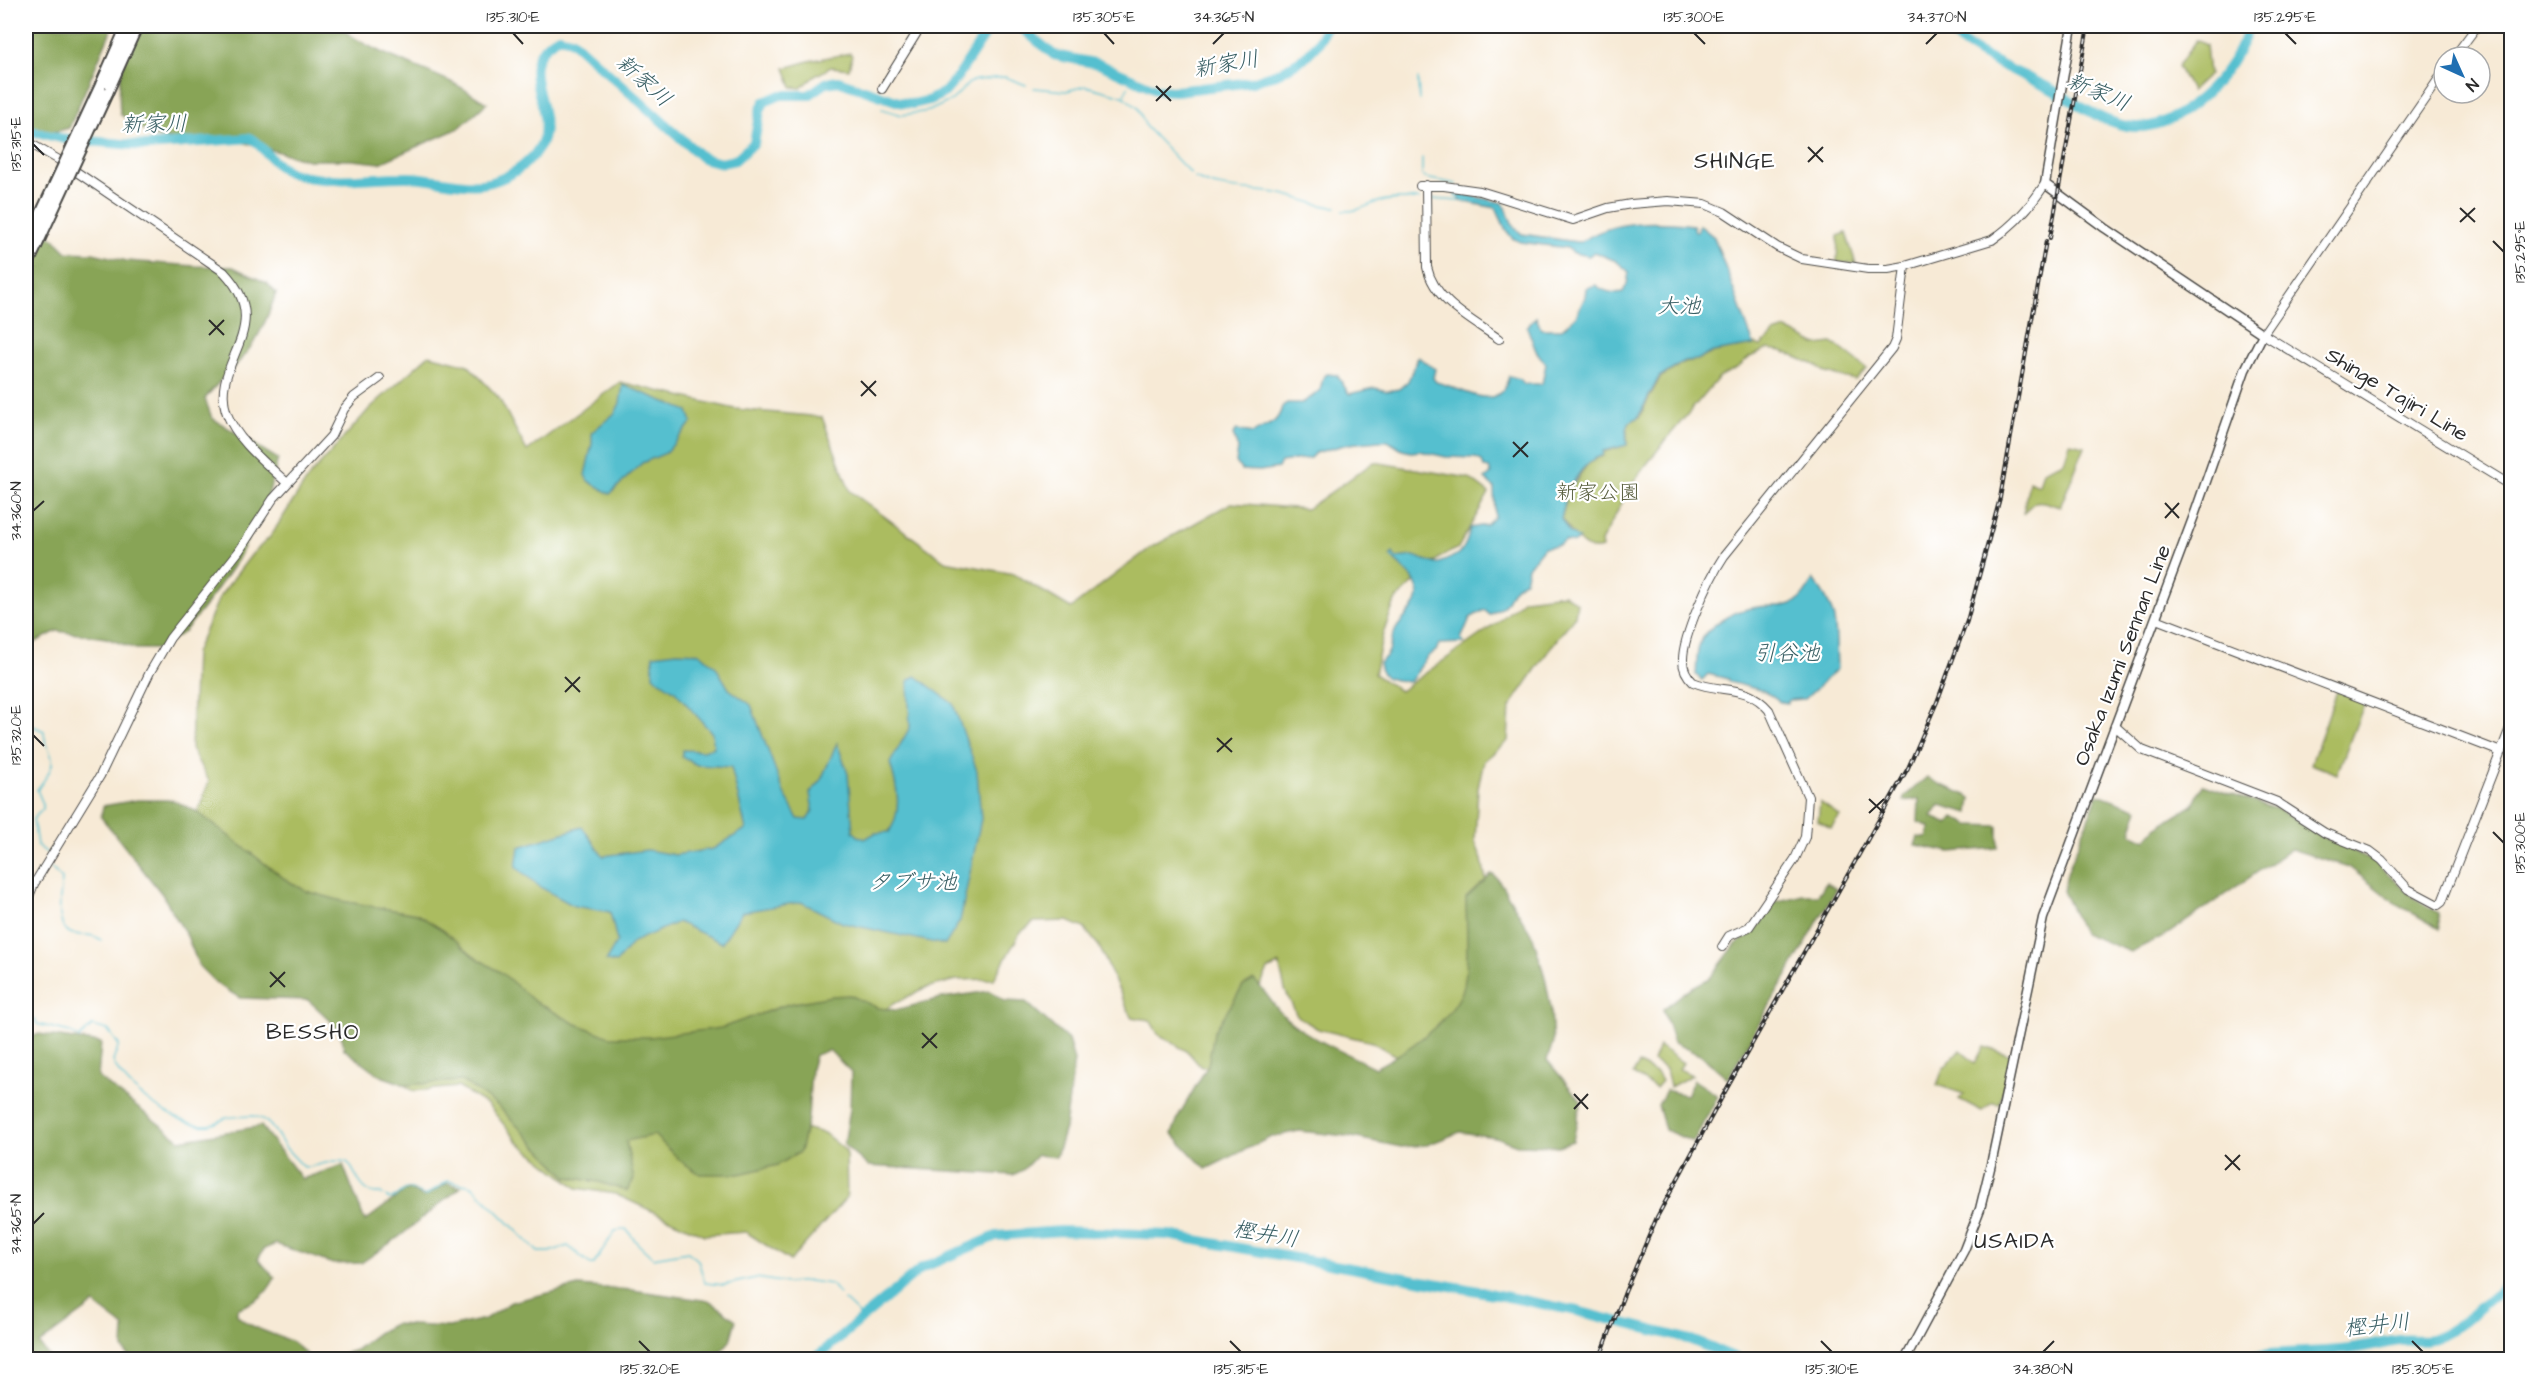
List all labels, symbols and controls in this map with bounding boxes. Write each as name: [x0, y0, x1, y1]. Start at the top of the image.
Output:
text: 135.310°E: [486, 7, 540, 28]
text: 135.305°E: [1073, 7, 1135, 28]
text: 34.365°N: [1194, 7, 1254, 28]
text: 135.300°E: [1663, 7, 1725, 28]
text: 34.370°N: [1908, 7, 1966, 28]
text: 135.295°E: [2254, 7, 2316, 28]
water label: 新家川: [1191, 43, 1261, 85]
north arrow: [2432, 45, 2492, 105]
water label: 新家川: [609, 48, 679, 115]
water label: 新家川: [2062, 65, 2135, 120]
text: N: [2461, 74, 2483, 96]
water label: 新家川: [121, 108, 187, 141]
text: 135.315°E: [6, 117, 27, 171]
district label: SHINGE: [1694, 146, 1776, 177]
text: 135.295°E: [2510, 221, 2531, 283]
water label: 大池: [1657, 291, 1702, 322]
street label: Shinge Tajiri Line: [2319, 340, 2473, 450]
park label: 新家公園: [1556, 478, 1640, 507]
text: 34.360°N: [6, 481, 27, 541]
street label: Osaka Izumi Sennan Line: [2067, 541, 2178, 770]
water label: 引谷池: [1754, 638, 1821, 669]
text: 135.320°E: [6, 705, 27, 765]
text: 135.300°E: [2510, 812, 2531, 874]
water label: タブサ池: [869, 867, 958, 898]
district label: BESSHO: [266, 1017, 360, 1048]
text: 34.365°N: [6, 1194, 27, 1254]
water label: 樫井川: [1231, 1213, 1301, 1255]
district label: USAIDA: [1974, 1226, 2056, 1257]
water label: 樫井川: [2343, 1307, 2412, 1344]
text: 135.320°E: [620, 1359, 680, 1380]
text: 135.315°E: [1214, 1359, 1268, 1380]
text: 135.310°E: [1805, 1359, 1859, 1380]
text: 34.380°N: [2013, 1359, 2073, 1380]
text: 135.305°E: [2392, 1359, 2454, 1380]

